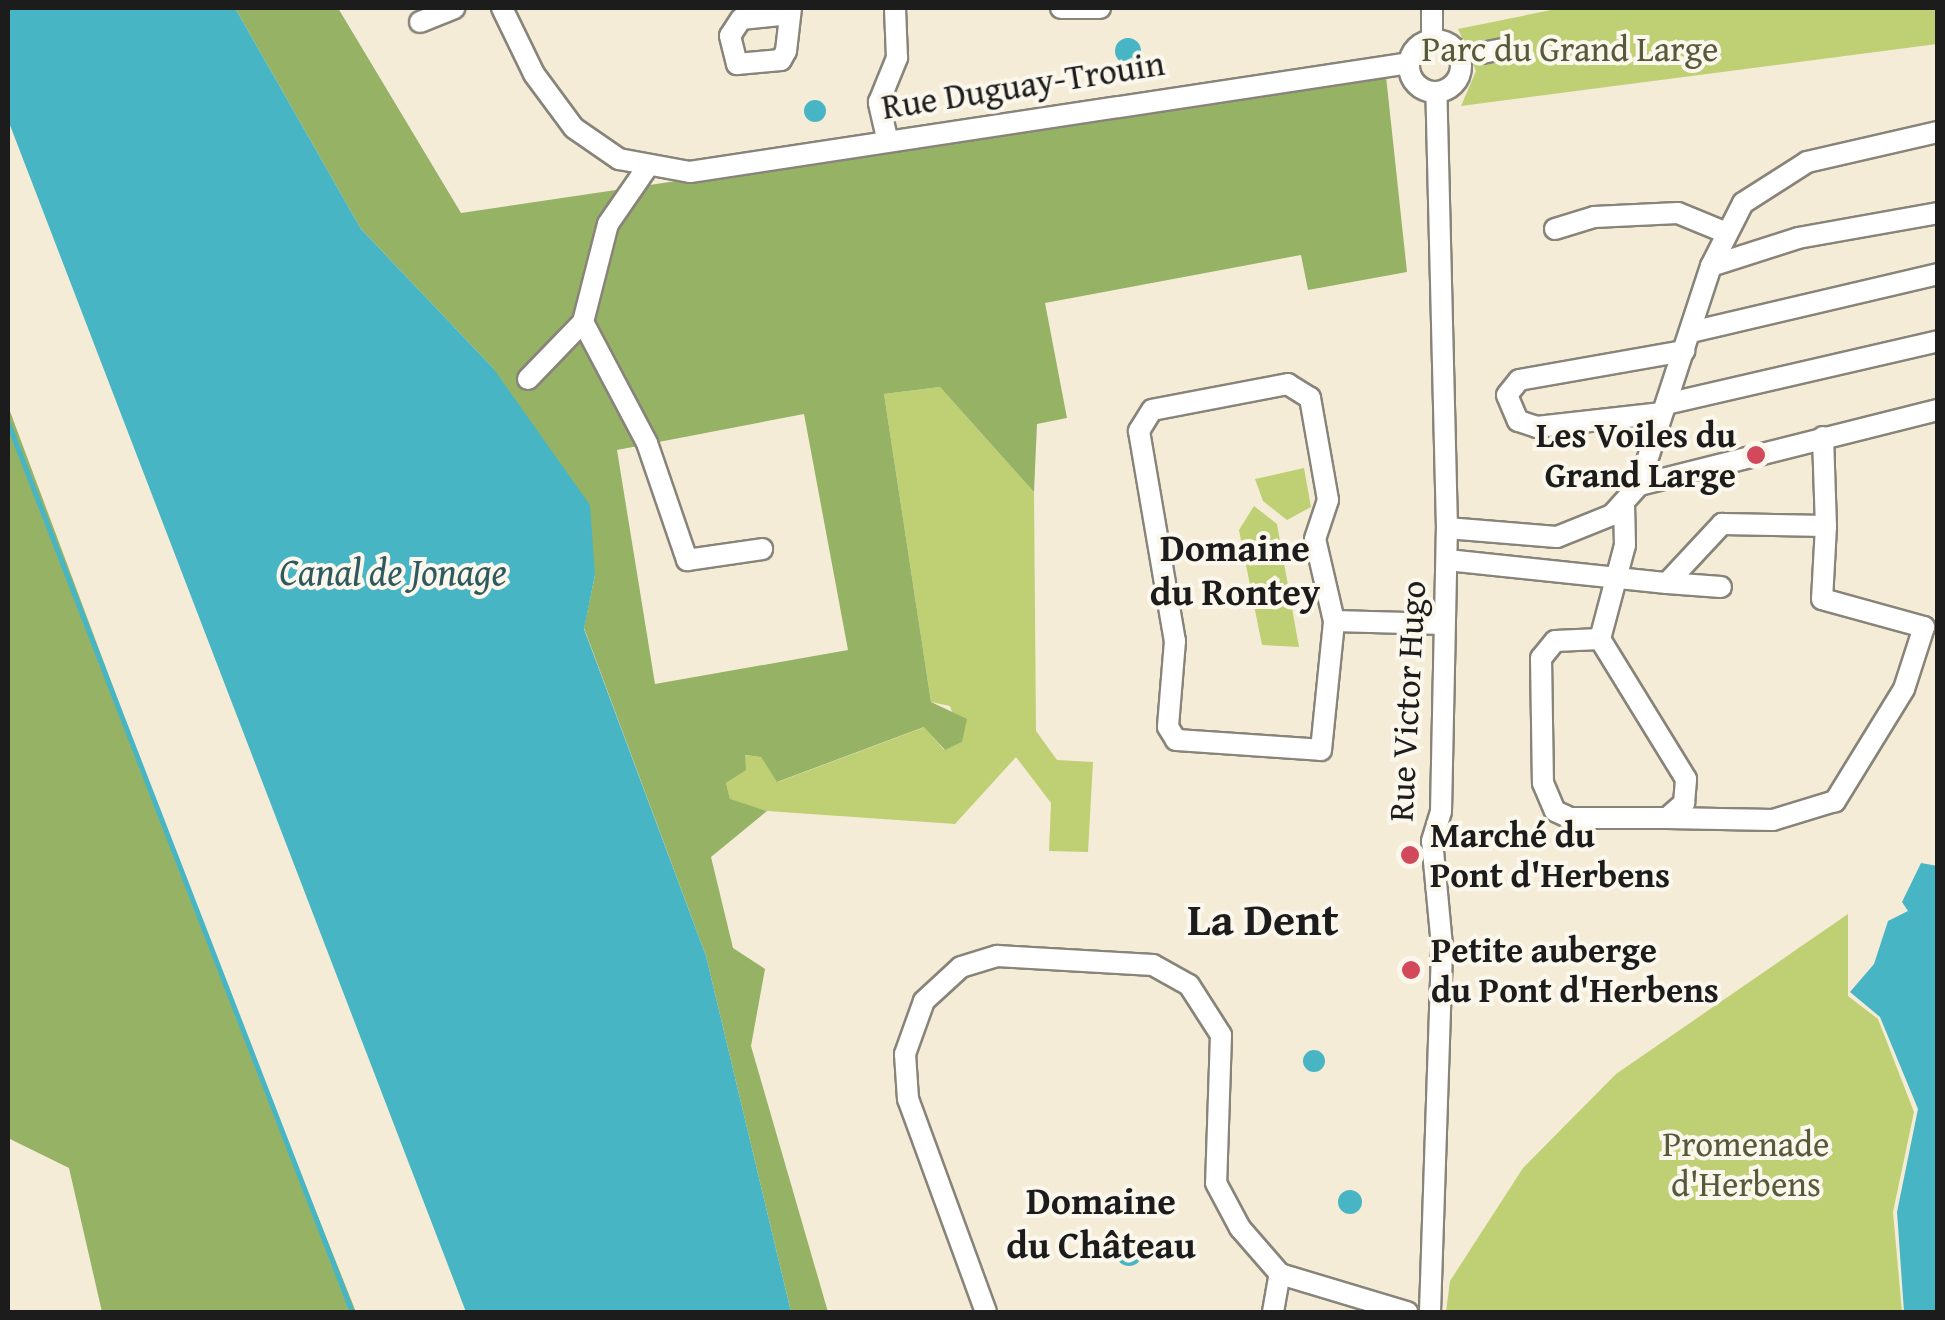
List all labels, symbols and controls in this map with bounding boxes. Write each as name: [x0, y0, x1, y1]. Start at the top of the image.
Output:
park label: Parc du Grand Large: [1422, 28, 1718, 70]
street label: Rue Duguay-Trouin: [879, 42, 1167, 128]
place label: Les Voiles du Grand Large: [1536, 414, 1736, 496]
marker: Les Voiles du Grand Large: [1745, 444, 1767, 466]
district label: Domaine du Rontey: [1150, 525, 1320, 614]
water label: Canal de Jonage: [279, 549, 507, 595]
street label: Rue Victor Hugo: [1380, 579, 1434, 823]
place label: Marché du Pont d'Herbens: [1430, 814, 1670, 896]
marker: Marché du Pont d'Herbens: [1399, 844, 1421, 866]
district label: La Dent: [1187, 892, 1339, 946]
place label: Petite auberge du Pont d'Herbens: [1431, 929, 1719, 1011]
marker: Petite auberge du Pont d'Herbens: [1400, 959, 1422, 981]
park label: Promenade d'Herbens: [1663, 1123, 1829, 1205]
district label: Domaine du Château: [1006, 1178, 1196, 1268]

